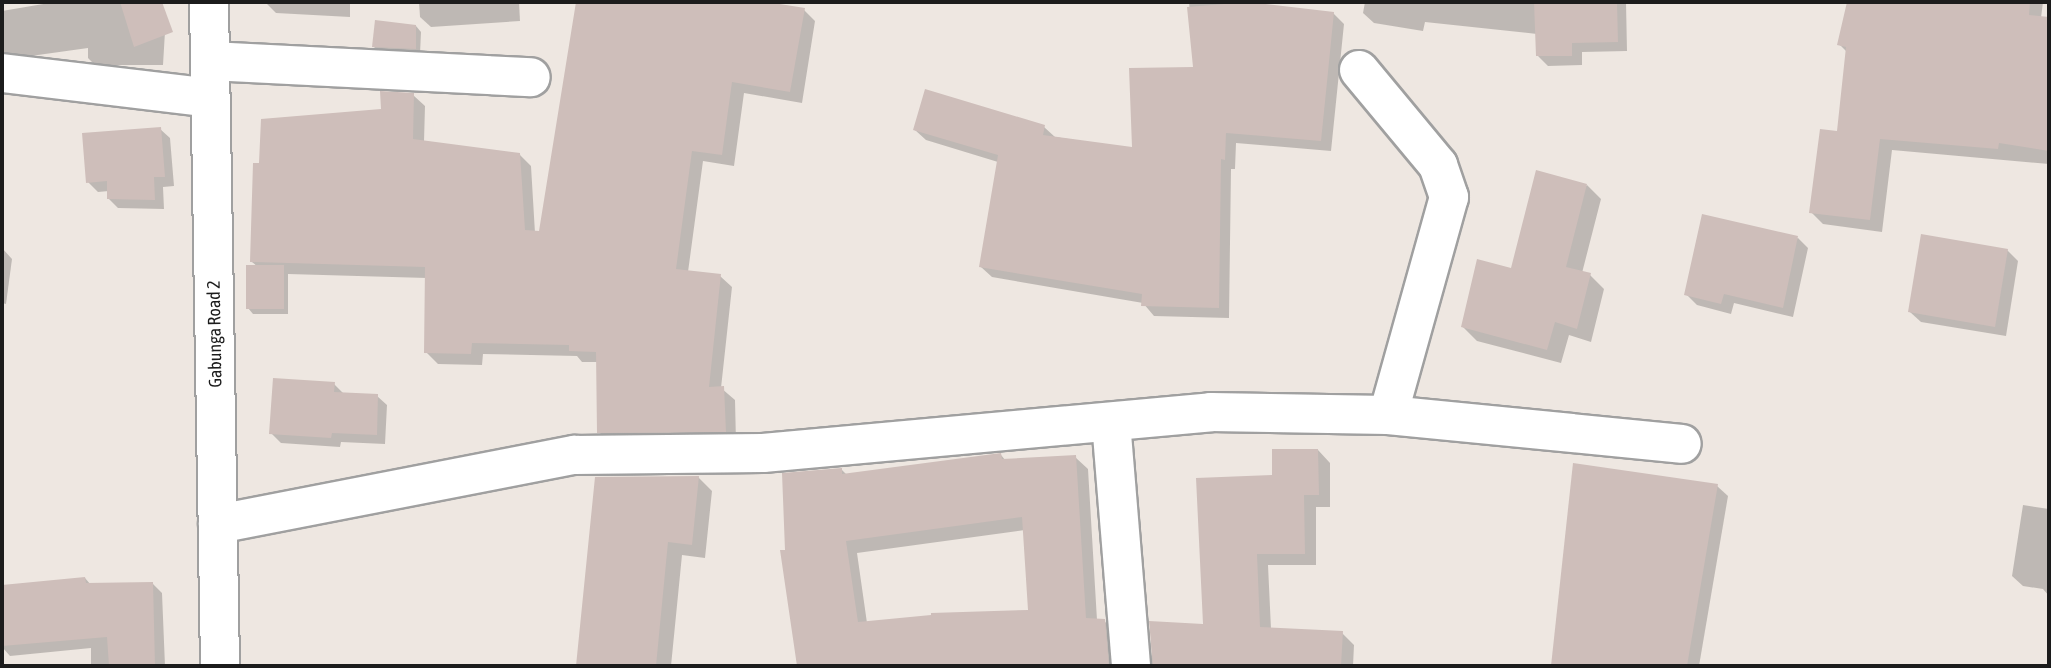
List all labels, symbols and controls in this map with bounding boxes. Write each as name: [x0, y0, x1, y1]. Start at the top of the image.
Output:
street label: Gabunga Road 2: [203, 280, 227, 388]

